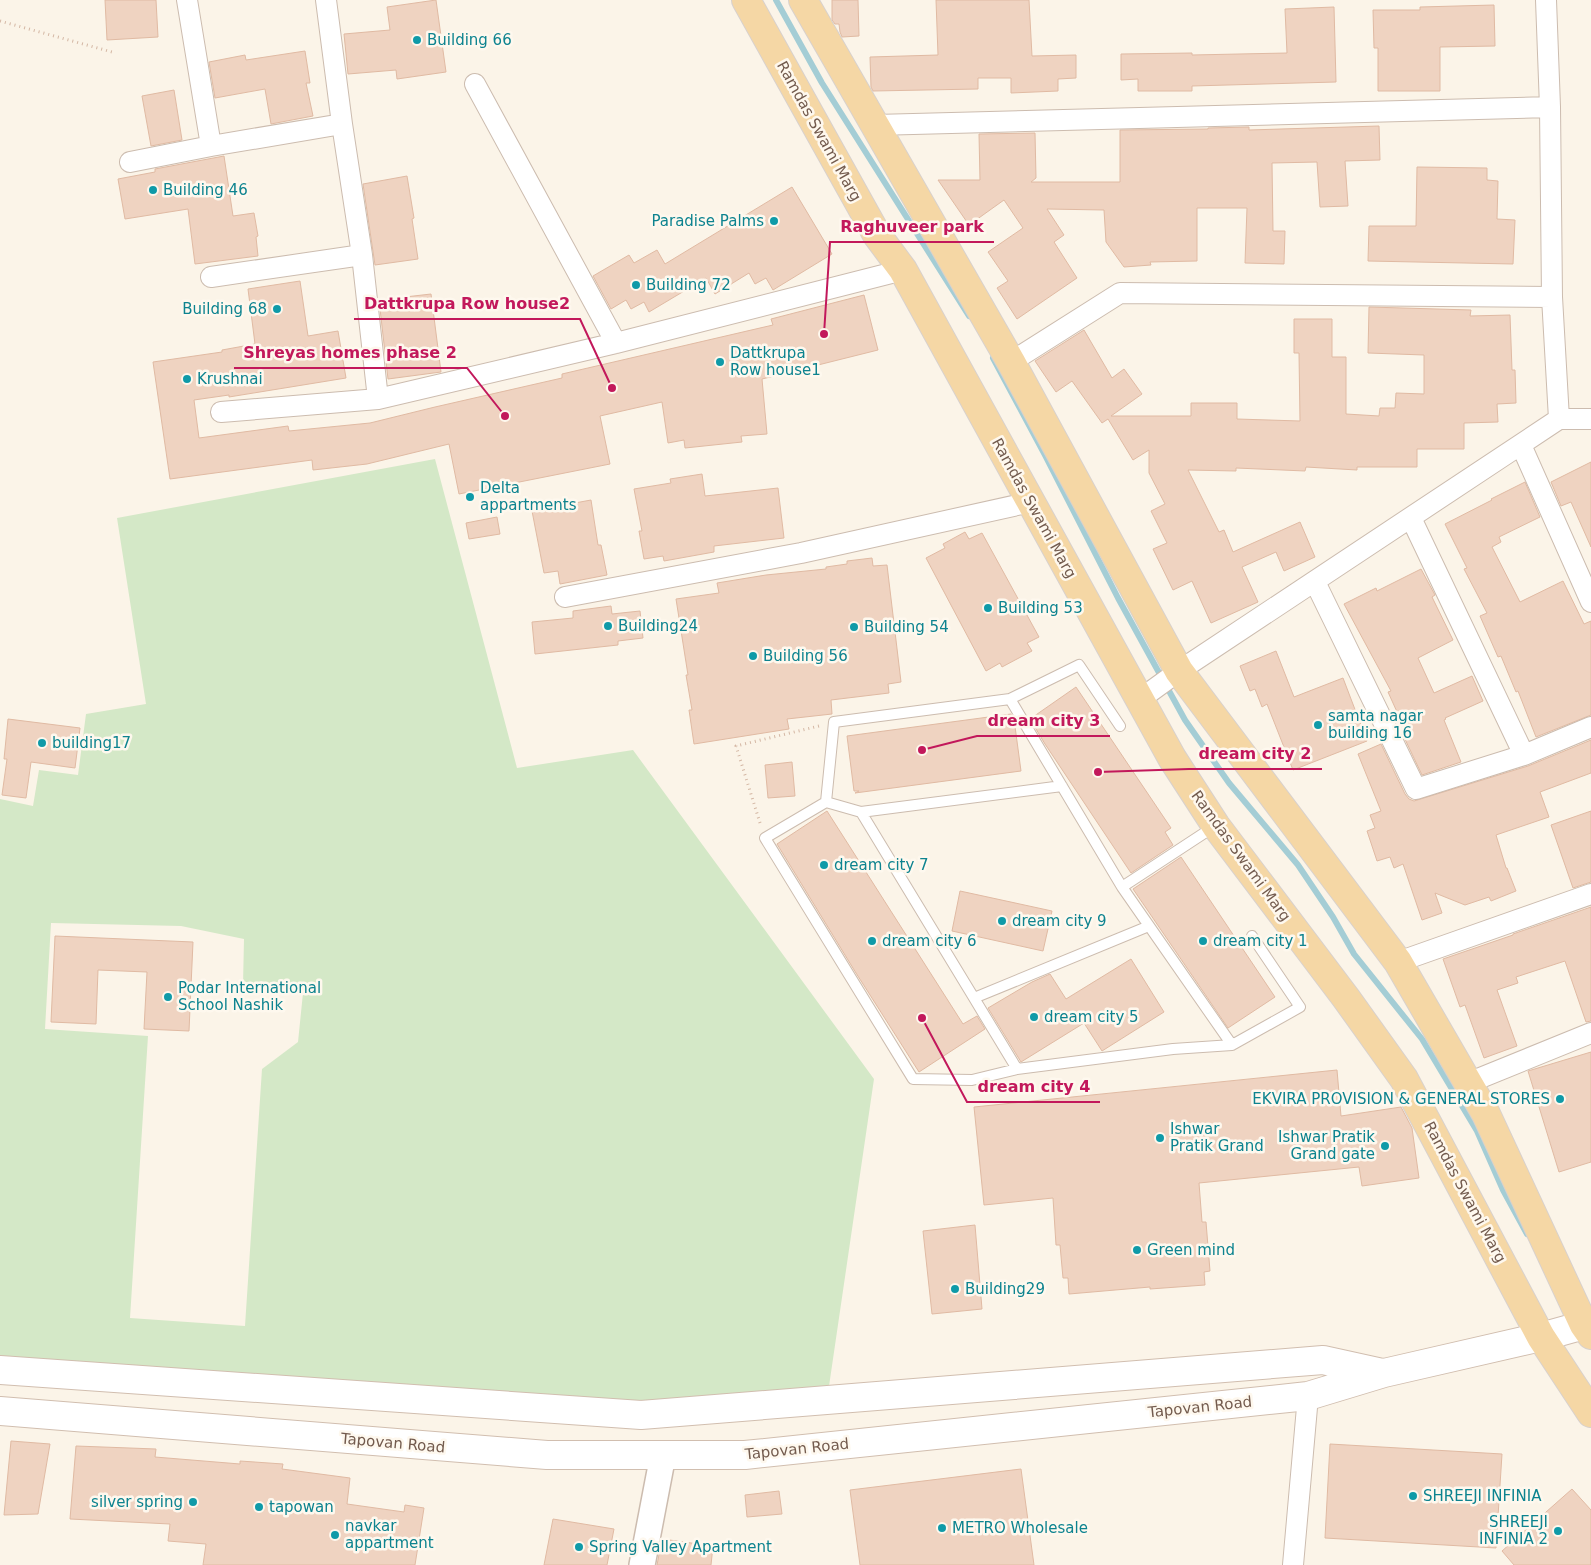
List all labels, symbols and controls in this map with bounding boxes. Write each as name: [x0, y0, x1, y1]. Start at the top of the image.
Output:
place label: Building 66: [427, 31, 512, 49]
marker: Building 66: [411, 34, 423, 46]
street label: Ramdas Swami Marg: [773, 58, 865, 204]
place label: Building 46: [163, 181, 248, 199]
marker: Building 46: [147, 184, 159, 196]
callout: Raghuveer park: [830, 211, 994, 242]
place label: Paradise Palms: [651, 212, 764, 230]
marker: Paradise Palms: [768, 215, 780, 227]
text: Raghuveer park: [840, 217, 984, 236]
place label: Building 72: [646, 276, 731, 294]
marker: Building 72: [630, 279, 642, 291]
callout: Dattkrupa Row house2: [354, 288, 580, 319]
text: Dattkrupa Row house2: [364, 294, 570, 313]
place label: Building 68: [182, 300, 267, 318]
marker: Building 68: [271, 303, 283, 315]
callout: Shreyas homes phase 2: [234, 337, 467, 368]
text: Shreyas homes phase 2: [243, 343, 457, 362]
place label: Dattkrupa Row house1: [730, 344, 821, 379]
marker: Dattkrupa Row house1: [714, 356, 726, 368]
place label: Krushnai: [197, 370, 263, 388]
marker: Krushnai: [181, 373, 193, 385]
street label: Ramdas Swami Marg: [988, 435, 1080, 581]
place label: Delta appartments: [480, 479, 577, 514]
marker: Delta appartments: [464, 491, 476, 503]
place label: Building 53: [998, 599, 1083, 617]
marker: Building 53: [982, 602, 994, 614]
place label: Building24: [618, 617, 698, 635]
place label: Building 54: [864, 618, 949, 636]
marker: Building24: [602, 620, 614, 632]
marker: Building 54: [848, 621, 860, 633]
place label: Building 56: [763, 647, 848, 665]
marker: Building 56: [747, 650, 759, 662]
callout: dream city 3: [977, 705, 1110, 736]
place label: samta nagar building 16: [1328, 707, 1424, 742]
text: dream city 3: [988, 711, 1100, 730]
marker: samta nagar building 16: [1312, 719, 1324, 731]
place label: building17: [52, 734, 131, 752]
marker: building17: [36, 737, 48, 749]
callout: dream city 2: [1189, 738, 1322, 769]
text: dream city 2: [1199, 744, 1311, 763]
street label: Ramdas Swami Marg: [1187, 787, 1295, 925]
place label: dream city 7: [834, 856, 929, 874]
marker: dream city 7: [818, 859, 830, 871]
place label: dream city 9: [1012, 912, 1107, 930]
marker: dream city 9: [996, 915, 1008, 927]
place label: dream city 6: [882, 932, 977, 950]
place label: dream city 1: [1213, 932, 1308, 950]
marker: dream city 6: [866, 935, 878, 947]
marker: dream city 1: [1197, 935, 1209, 947]
place label: Podar International School Nashik: [178, 979, 321, 1014]
marker: Podar International School Nashik: [162, 991, 174, 1003]
place label: dream city 5: [1044, 1008, 1139, 1026]
marker: dream city 5: [1028, 1011, 1040, 1023]
callout: dream city 4: [967, 1071, 1100, 1102]
text: dream city 4: [978, 1077, 1090, 1096]
place label: EKVIRA PROVISION & GENERAL STORES: [1252, 1090, 1550, 1108]
marker: EKVIRA PROVISION & GENERAL STORES: [1554, 1093, 1566, 1105]
street label: Ramdas Swami Marg: [1420, 1118, 1510, 1266]
place label: Ishwar Pratik Grand: [1170, 1120, 1264, 1155]
place label: Ishwar Pratik Grand gate: [1278, 1128, 1375, 1163]
marker: Ishwar Pratik Grand: [1154, 1132, 1166, 1144]
marker: Ishwar Pratik Grand gate: [1379, 1140, 1391, 1152]
place label: Green mind: [1147, 1241, 1235, 1259]
marker: Green mind: [1131, 1244, 1143, 1256]
place label: Building29: [965, 1280, 1045, 1298]
marker: Building29: [949, 1283, 961, 1295]
street label: Tapovan Road: [1146, 1393, 1253, 1422]
street label: Tapovan Road: [339, 1429, 446, 1457]
street label: Tapovan Road: [743, 1435, 850, 1464]
place label: SHREEJI INFINIA: [1423, 1487, 1542, 1505]
marker: SHREEJI INFINIA: [1407, 1490, 1419, 1502]
place label: silver spring: [91, 1493, 183, 1511]
marker: silver spring: [187, 1496, 199, 1508]
place label: tapowan: [269, 1498, 334, 1516]
marker: tapowan: [253, 1501, 265, 1513]
place label: SHREEJI INFINIA 2: [1479, 1513, 1548, 1548]
place label: navkar appartment: [345, 1517, 434, 1552]
place label: METRO Wholesale: [952, 1519, 1088, 1537]
marker: METRO Wholesale: [936, 1522, 948, 1534]
marker: SHREEJI INFINIA 2: [1552, 1525, 1564, 1537]
marker: navkar appartment: [329, 1529, 341, 1541]
place label: Spring Valley Apartment: [589, 1538, 772, 1556]
marker: Spring Valley Apartment: [573, 1541, 585, 1553]

